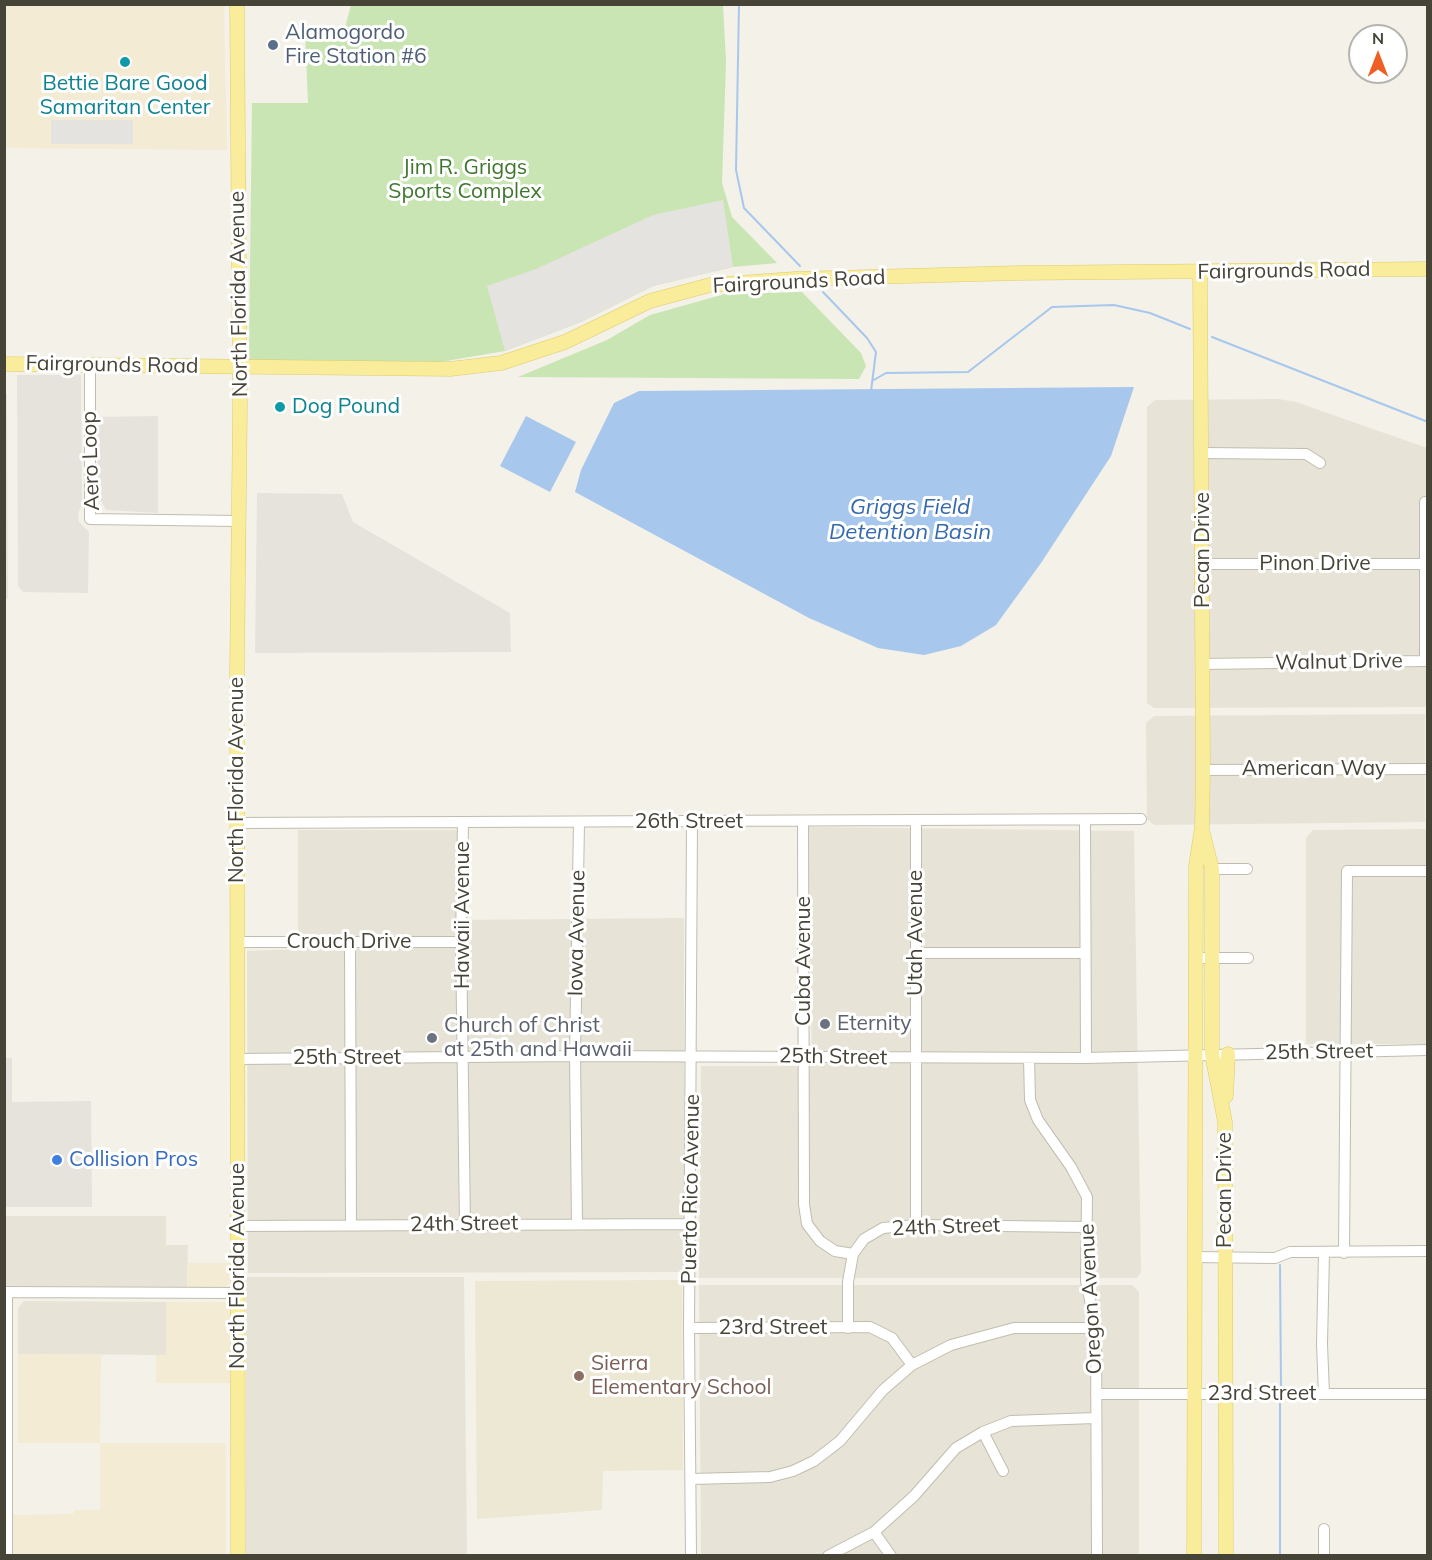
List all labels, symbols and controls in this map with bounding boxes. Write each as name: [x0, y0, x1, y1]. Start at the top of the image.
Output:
place label: Alamogordo Fire Station #6: [285, 20, 427, 70]
north arrow: [1348, 24, 1408, 84]
text: N: [1372, 28, 1384, 48]
marker: Alamogordo Fire Station #6: [266, 38, 280, 52]
marker: Bettie Bare Good Samaritan Center: [118, 55, 132, 69]
place label: Bettie Bare Good Samaritan Center: [40, 71, 210, 121]
park label: Jim R. Griggs Sports Complex: [388, 155, 542, 205]
street label: North Florida Avenue: [225, 191, 253, 397]
street label: Fairgrounds Road: [1197, 257, 1371, 285]
street label: Fairgrounds Road: [712, 265, 886, 299]
street label: Fairgrounds Road: [25, 351, 199, 379]
place label: Dog Pound: [292, 394, 400, 420]
marker: Dog Pound: [273, 400, 287, 414]
street label: Aero Loop: [77, 411, 105, 511]
street label: Pecan Drive: [1190, 492, 1216, 608]
water label: Griggs Field Detention Basin: [829, 494, 991, 546]
street label: Pinon Drive: [1259, 551, 1371, 577]
street label: Walnut Drive: [1275, 648, 1403, 676]
street label: North Florida Avenue: [224, 677, 250, 883]
street label: American Way: [1242, 756, 1386, 782]
street label: 26th Street: [635, 809, 743, 835]
street label: Hawaii Avenue: [450, 841, 476, 989]
street label: Iowa Avenue: [563, 870, 591, 996]
street label: Utah Avenue: [903, 870, 929, 996]
street label: Cuba Avenue: [791, 896, 817, 1026]
street label: Crouch Drive: [287, 929, 411, 955]
place label: Eternity: [837, 1011, 911, 1037]
place label: Church of Christ at 25th and Hawaii: [444, 1013, 632, 1063]
marker: Eternity: [818, 1017, 832, 1031]
marker: Church of Christ at 25th and Hawaii: [425, 1031, 439, 1045]
street label: 25th Street: [1265, 1038, 1373, 1066]
street label: 25th Street: [779, 1043, 887, 1071]
street label: 25th Street: [293, 1045, 401, 1071]
street label: Puerto Rico Avenue: [677, 1094, 705, 1284]
street label: Pecan Drive: [1212, 1132, 1238, 1248]
place label: Collision Pros: [69, 1147, 198, 1173]
marker: Collision Pros: [50, 1153, 64, 1167]
street label: North Florida Avenue: [225, 1163, 251, 1369]
street label: 24th Street: [410, 1210, 518, 1238]
street label: 24th Street: [891, 1213, 1001, 1241]
street label: Oregon Avenue: [1074, 1223, 1108, 1375]
street label: 23rd Street: [719, 1315, 827, 1341]
place label: Sierra Elementary School: [591, 1351, 772, 1401]
marker: Sierra Elementary School: [572, 1369, 586, 1383]
street label: 23rd Street: [1208, 1381, 1316, 1407]

